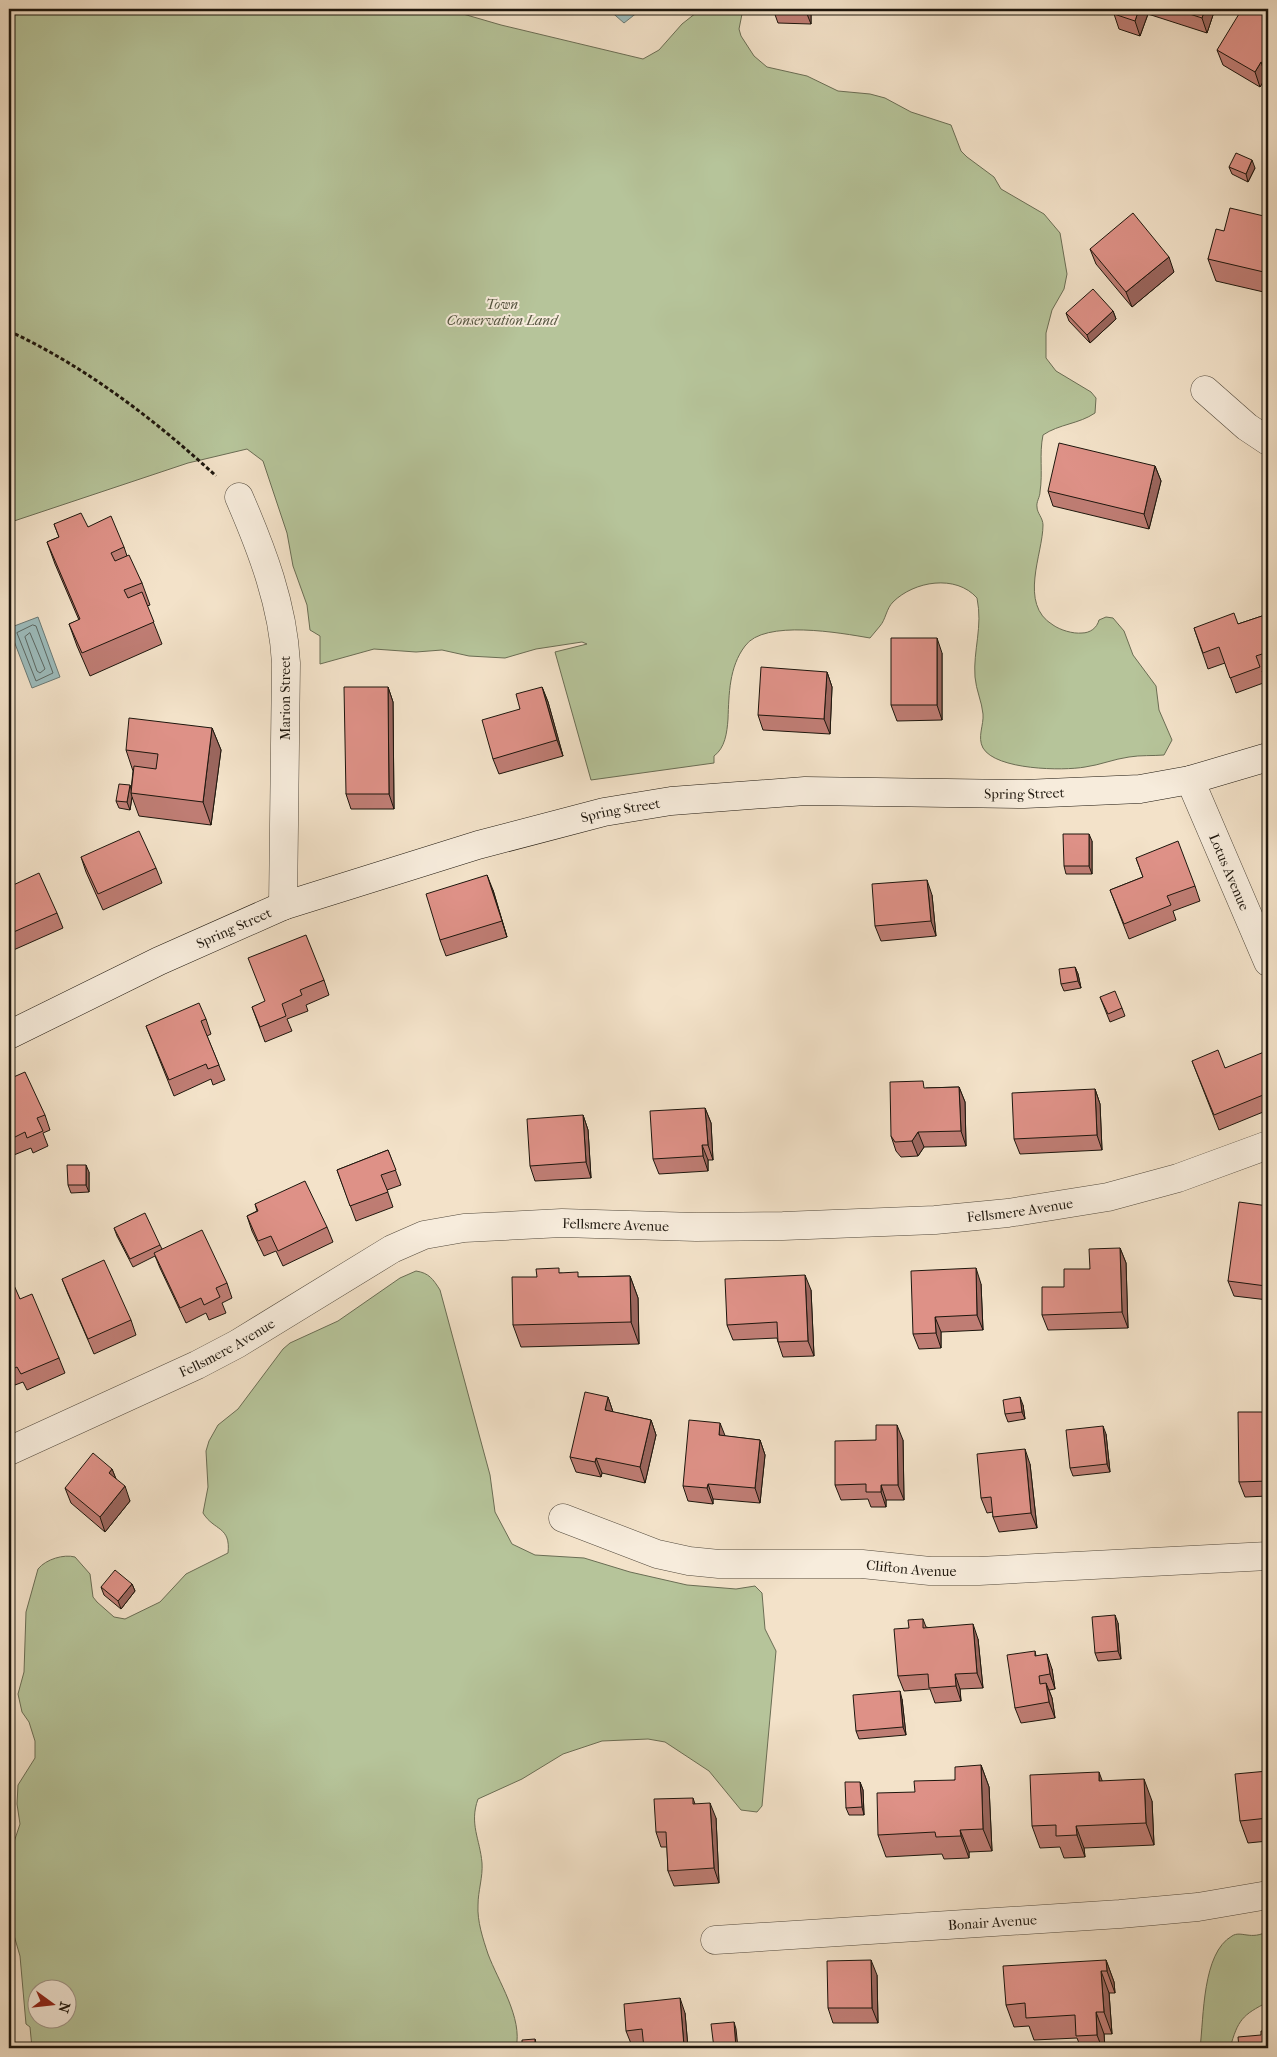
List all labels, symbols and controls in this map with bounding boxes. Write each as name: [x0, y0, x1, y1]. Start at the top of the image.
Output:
park label: Town Conservation Land: [447, 296, 559, 329]
street label: Marion Street: [277, 656, 294, 740]
street label: Spring Street: [984, 784, 1065, 803]
street label: Spring Street: [579, 795, 661, 827]
street label: Lotus Avenue: [1205, 831, 1253, 913]
street label: Spring Street: [194, 904, 274, 952]
street label: Fellsmere Avenue: [966, 1195, 1074, 1226]
street label: Fellsmere Avenue: [562, 1215, 669, 1235]
street label: Fellsmere Avenue: [176, 1315, 278, 1381]
street label: Clifton Avenue: [865, 1556, 956, 1580]
street label: Bonair Avenue: [947, 1911, 1038, 1934]
north arrow: [28, 1980, 78, 2030]
text: N: [54, 2000, 74, 2015]

